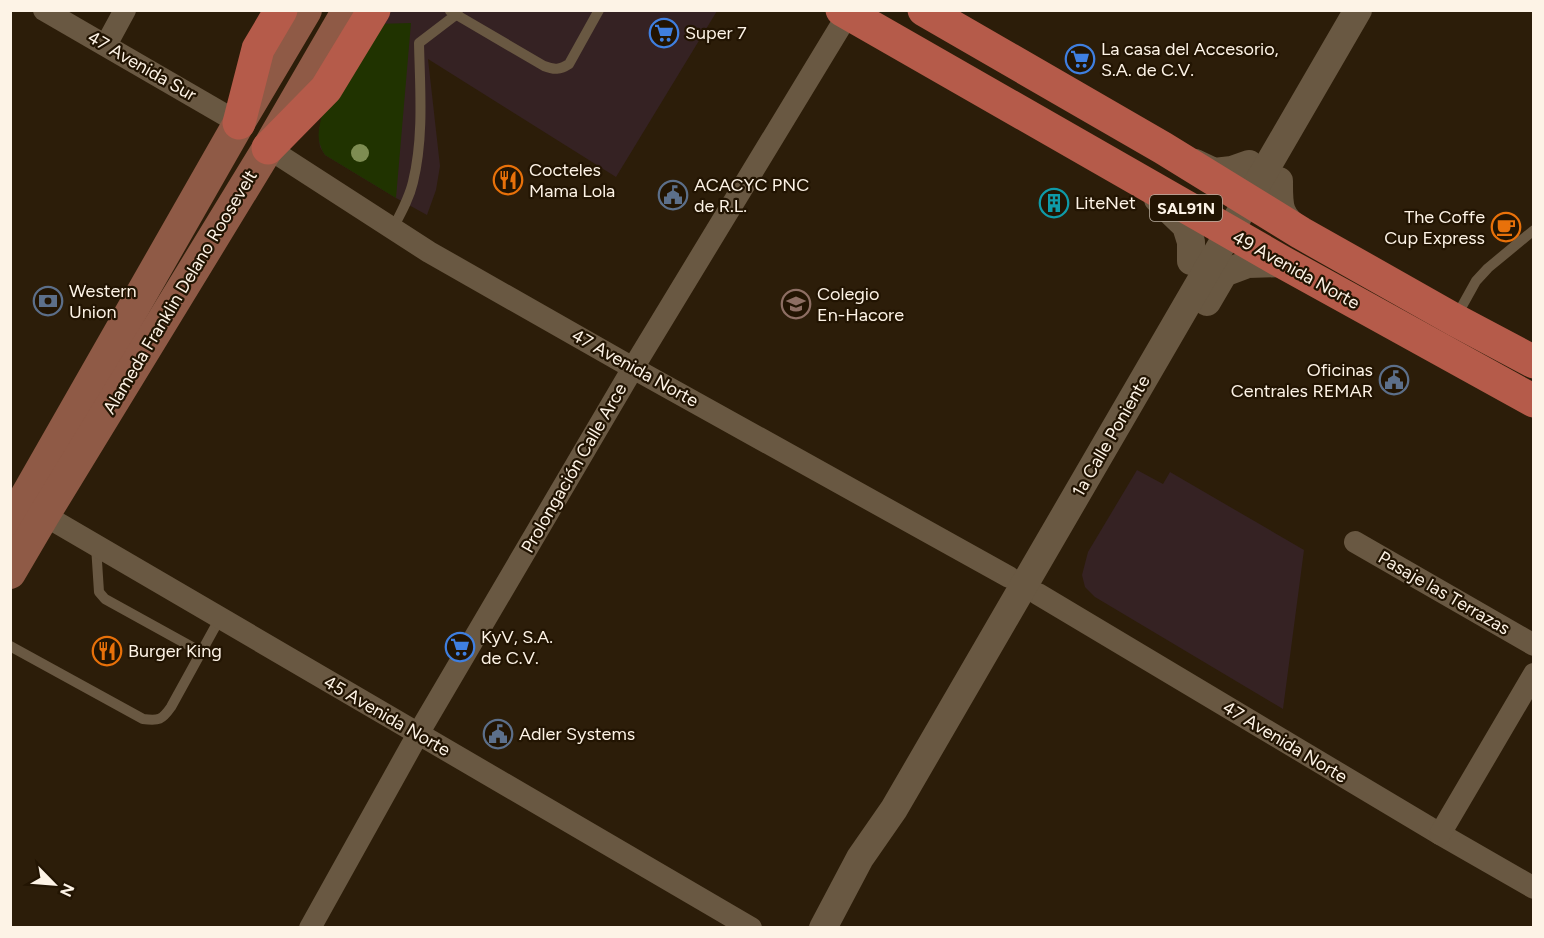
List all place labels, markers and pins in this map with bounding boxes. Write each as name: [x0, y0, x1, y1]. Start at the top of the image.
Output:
supermarket icon: Super 7: [648, 17, 680, 49]
place label: Super 7: [685, 22, 747, 44]
place label: La casa del Accesorio, S.A. de C.V.: [1101, 38, 1279, 81]
supermarket icon: La casa del Accesorio, S.A. de C.V.: [1064, 43, 1096, 75]
place label: Cocteles Mama Lola: [529, 159, 615, 202]
restaurant icon: Cocteles Mama Lola: [492, 164, 524, 196]
place label: ACACYC PNC de R.L.: [694, 174, 809, 217]
public building icon: ACACYC PNC de R.L.: [657, 179, 689, 211]
building icon: LiteNet: [1038, 187, 1070, 219]
place label: LiteNet: [1075, 192, 1136, 214]
place label: The Coffe Cup Express: [1384, 206, 1485, 249]
cafe icon: The Coffe Cup Express: [1490, 211, 1522, 243]
place label: Western Union: [69, 280, 136, 323]
place label: Colegio En-Hacore: [817, 283, 904, 326]
bank icon: Western Union: [32, 285, 64, 317]
school or university icon: Colegio En-Hacore: [780, 288, 812, 320]
place label: Oficinas Centrales REMAR: [1231, 359, 1373, 402]
public building icon: Oficinas Centrales REMAR: [1378, 364, 1410, 396]
place label: KyV, S.A. de C.V.: [481, 626, 553, 669]
supermarket icon: KyV, S.A. de C.V.: [444, 631, 476, 663]
restaurant icon: Burger King: [91, 635, 123, 667]
place label: Burger King: [128, 640, 222, 662]
public building icon: Adler Systems: [482, 718, 514, 750]
place label: Adler Systems: [519, 723, 635, 745]

